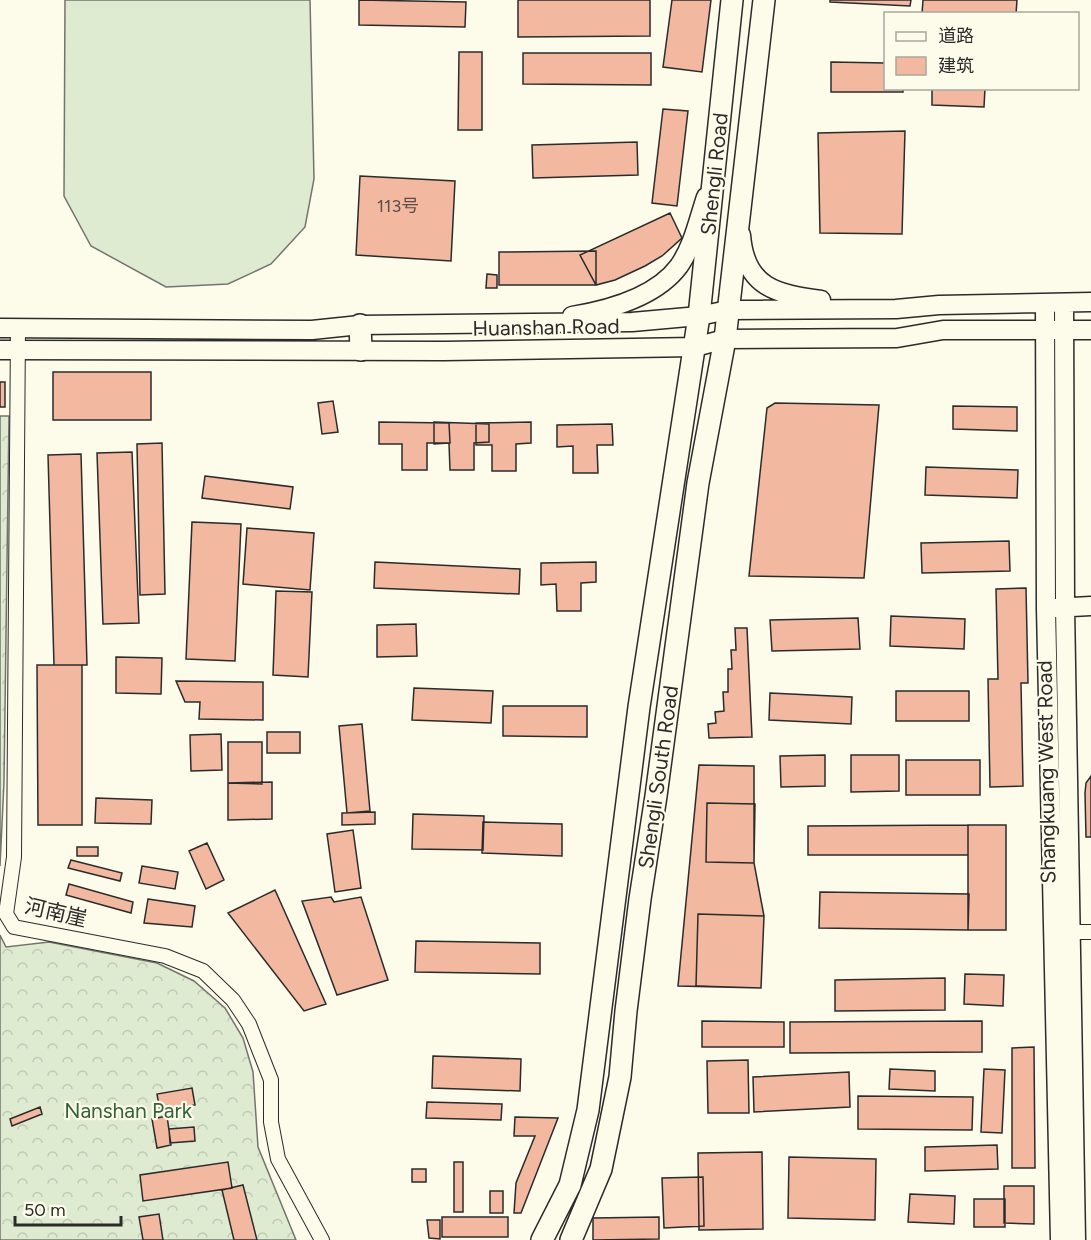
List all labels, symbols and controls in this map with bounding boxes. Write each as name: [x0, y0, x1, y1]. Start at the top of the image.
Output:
legend: [884, 12, 1079, 90]
text: 道路: [938, 25, 974, 47]
text: 建筑: [938, 55, 974, 77]
street label: Shengli Road: [695, 111, 733, 237]
house number: 113号: [377, 195, 419, 217]
street label: Huanshan Road: [472, 313, 620, 341]
street label: Shangkuang West Road: [1032, 660, 1060, 884]
street label: Shengli South Road: [633, 684, 683, 870]
street label: 河南崖: [22, 893, 90, 931]
park label: Nanshan Park: [64, 1098, 193, 1123]
scale bar: [15, 1189, 122, 1227]
text: 50 m: [24, 1199, 66, 1221]

